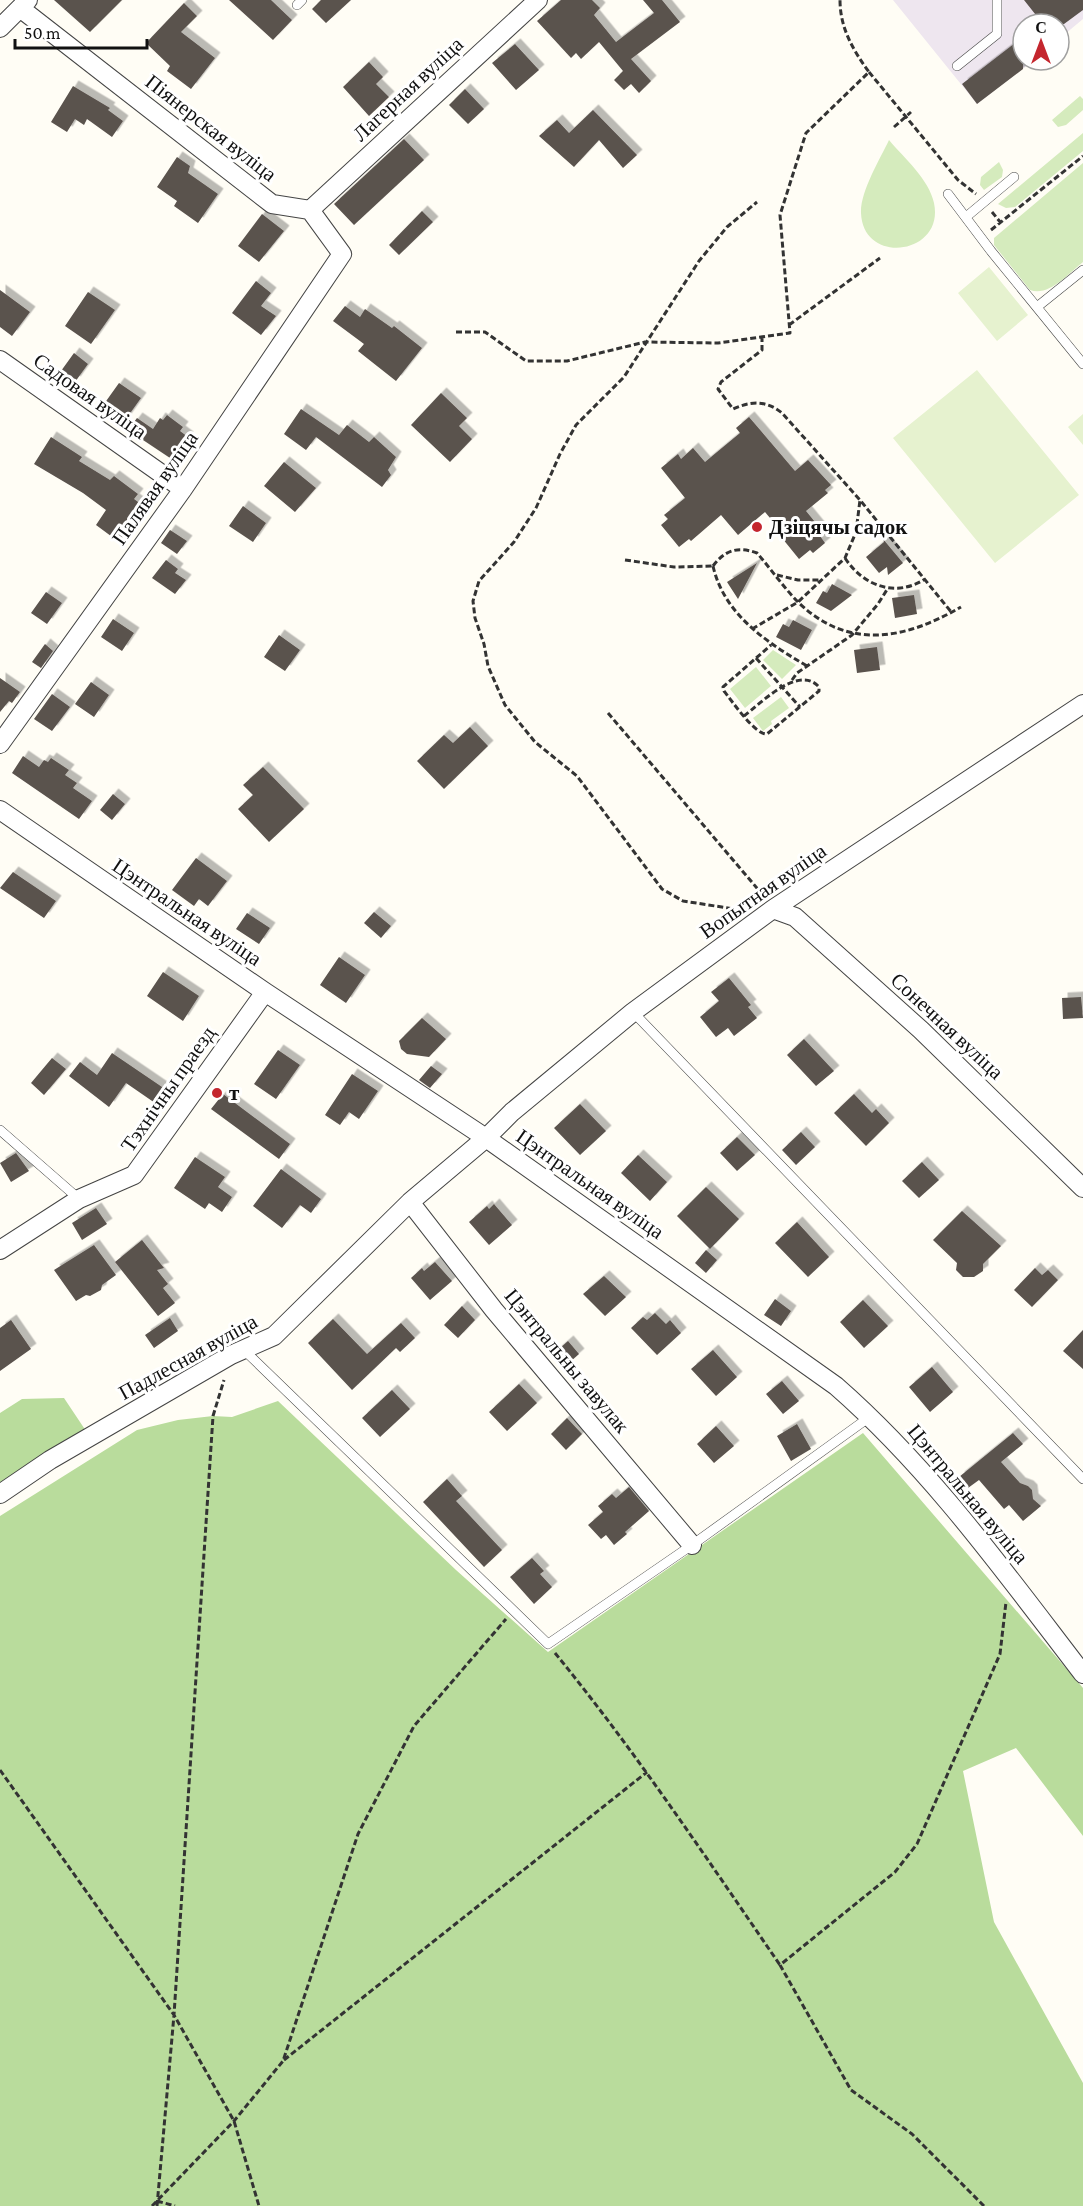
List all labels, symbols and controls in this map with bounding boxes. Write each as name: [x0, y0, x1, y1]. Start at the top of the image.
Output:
scale bar: [15, 12, 147, 50]
north arrow: [1011, 12, 1071, 72]
text: С: [1035, 19, 1047, 36]
text: 50 m: [24, 23, 61, 43]
street label: Лагерная вуліца: [348, 32, 468, 146]
street label: Піянерская вуліца: [141, 69, 282, 187]
street label: Садовая вуліца: [29, 348, 152, 444]
street label: Палявая вуліца: [107, 426, 203, 549]
place label: Дзіцячы садок: [769, 515, 908, 539]
marker: Дзіцячы садок: [750, 520, 764, 534]
street label: Вопытная вуліца: [695, 838, 831, 944]
street label: Цэнтральная вуліца: [108, 853, 267, 971]
street label: Сонечная вуліца: [886, 968, 1009, 1085]
street label: Тэхнічны праезд: [116, 1021, 220, 1156]
place label: т: [229, 1081, 240, 1105]
marker: т: [210, 1086, 224, 1100]
street label: Цэнтральная вуліца: [512, 1124, 669, 1244]
street label: Цэнтральны завулак: [500, 1284, 635, 1438]
street label: Падлесная вуліца: [115, 1309, 262, 1405]
street label: Цэнтральная вуліца: [903, 1419, 1034, 1569]

